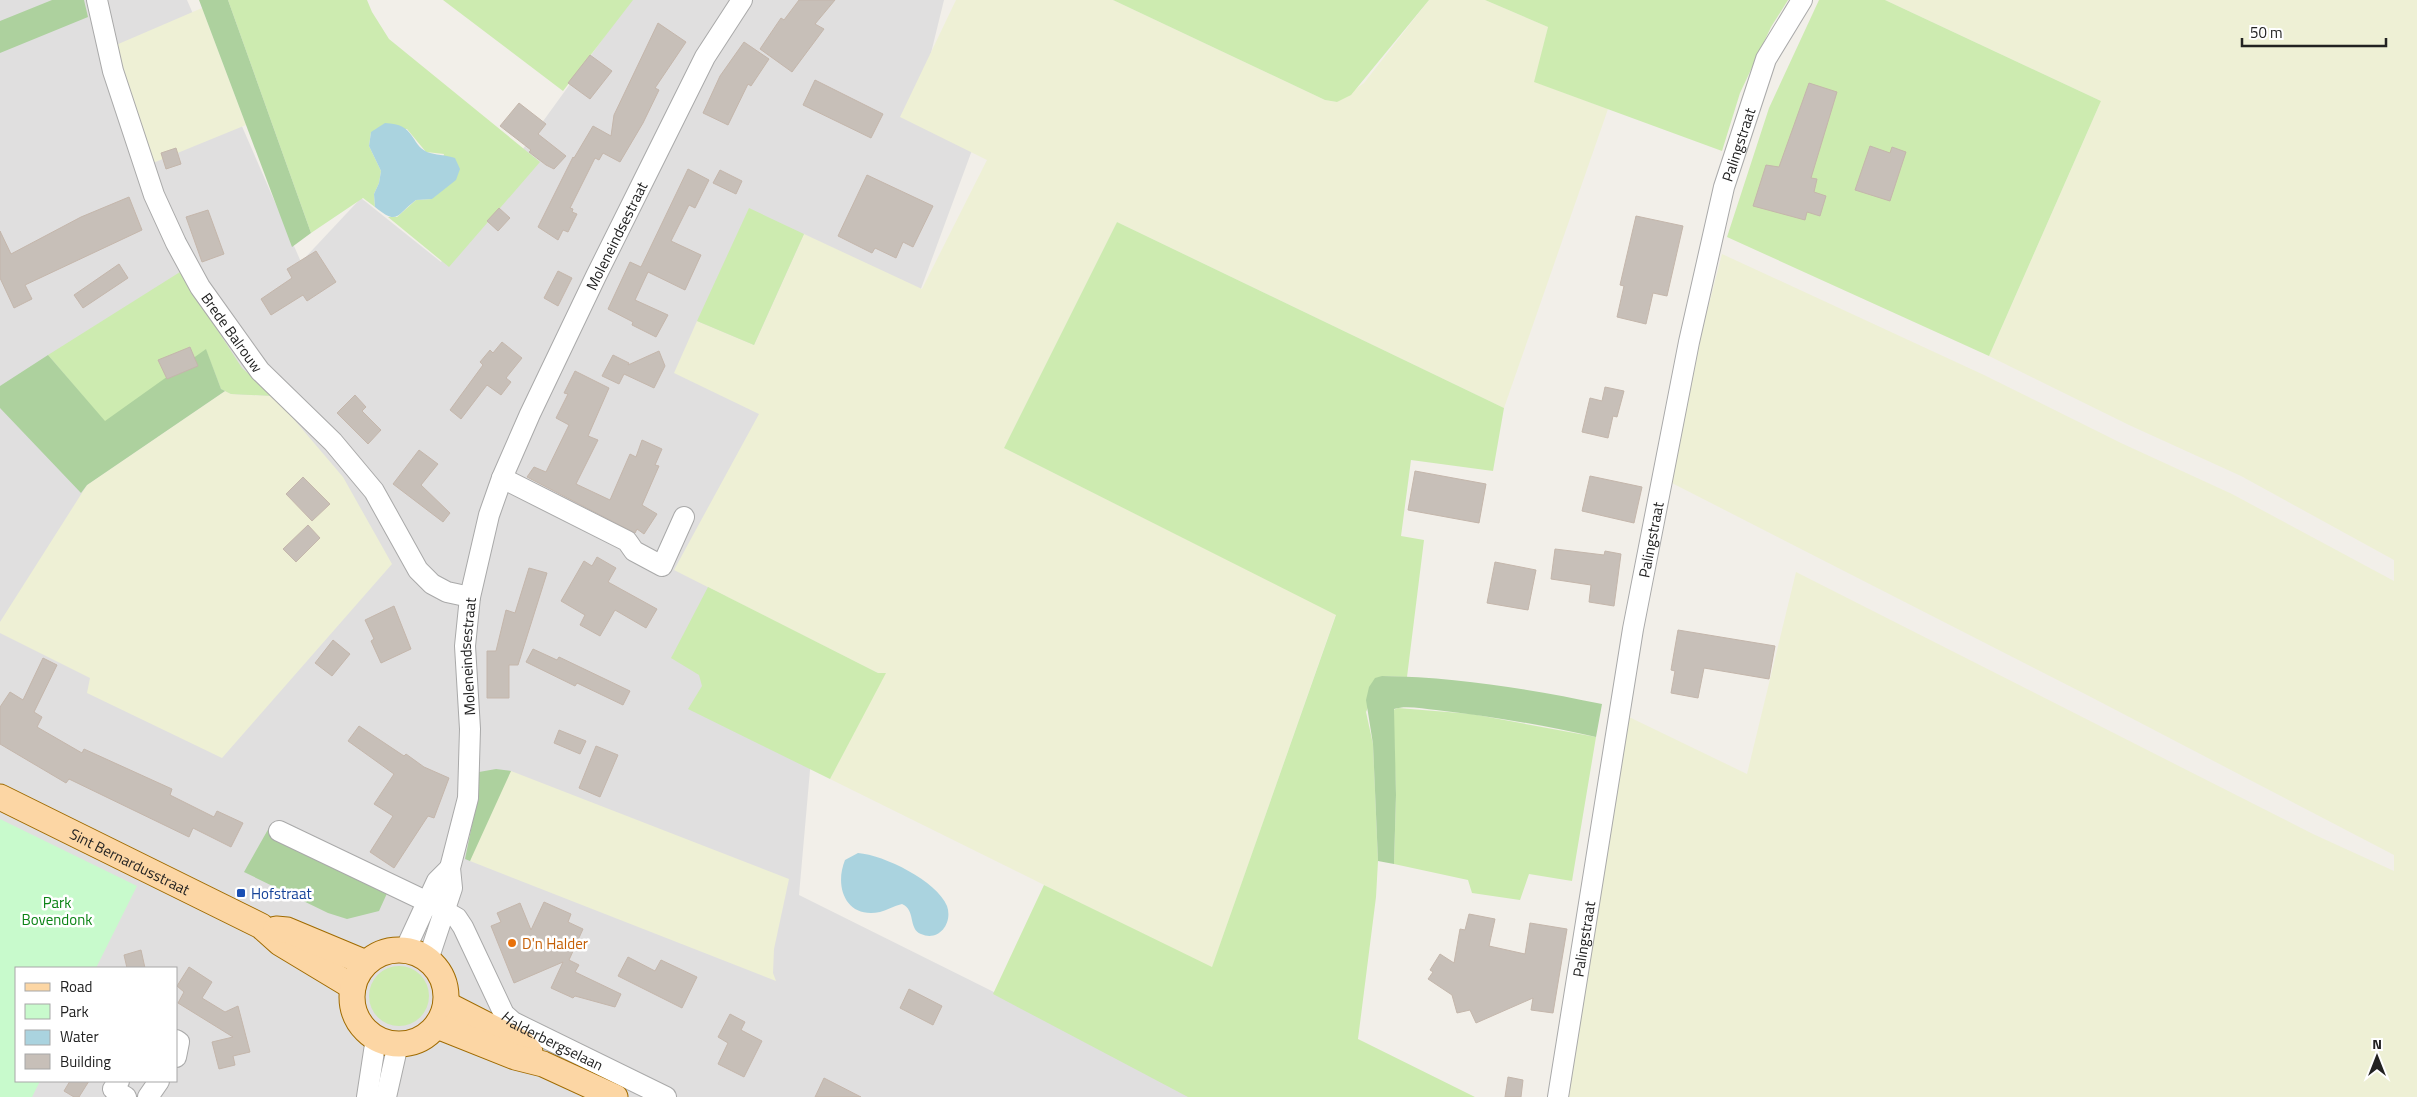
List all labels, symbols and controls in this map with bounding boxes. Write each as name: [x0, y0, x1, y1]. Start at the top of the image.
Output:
scale bar: [2242, 15, 2386, 47]
text: 50 m: [2250, 21, 2283, 44]
street label: Palingstraat: [1715, 104, 1761, 185]
street label: Moleneindsestraat: [579, 177, 653, 294]
street label: Brede Balrouw: [196, 288, 269, 377]
street label: Palingstraat: [1632, 499, 1669, 579]
street label: Moleneindsestraat: [453, 595, 481, 716]
street label: Sint Bernardusstraat: [66, 822, 195, 901]
place label: Hofstraat: [251, 882, 312, 905]
marker: Hofstraat: [235, 887, 247, 899]
park label: Park Bovendonk: [22, 891, 92, 931]
street label: Palingstraat: [1566, 899, 1601, 979]
place label: D'n Halder: [522, 932, 588, 955]
marker: D'n Halder: [506, 937, 518, 949]
legend: [15, 967, 178, 1082]
text: Road: [60, 975, 92, 998]
text: Park: [60, 1000, 89, 1023]
street label: Halderbergselaan: [497, 1006, 607, 1076]
text: Water: [60, 1025, 99, 1048]
north arrow: [2352, 1032, 2402, 1082]
text: N: [2372, 1033, 2382, 1054]
text: Building: [60, 1050, 111, 1073]

